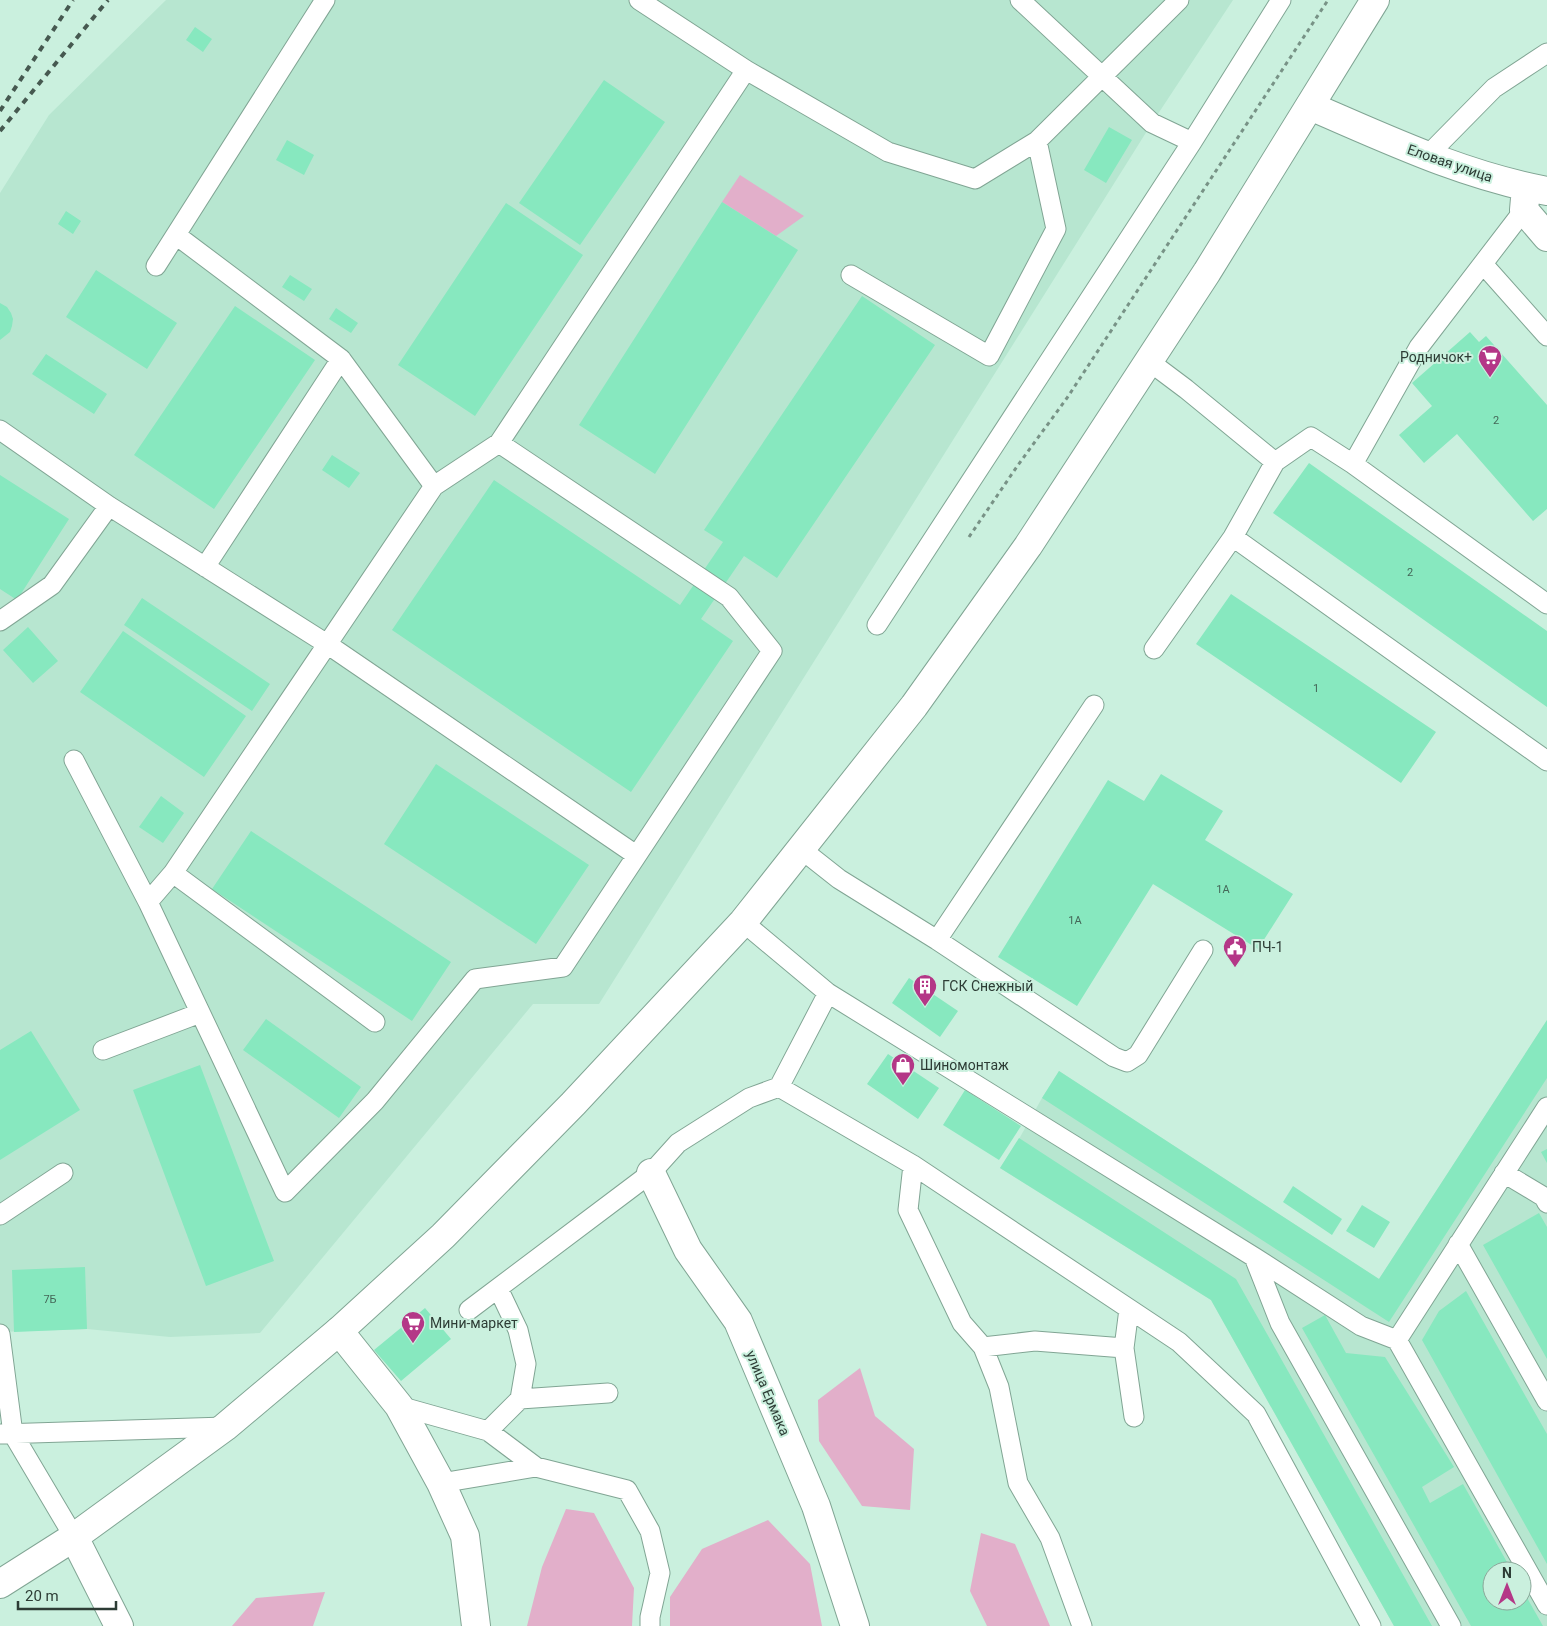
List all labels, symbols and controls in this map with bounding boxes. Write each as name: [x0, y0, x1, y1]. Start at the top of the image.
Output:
street label: Еловая улица: [1405, 141, 1495, 185]
supermarket icon: Родничок+: [1477, 344, 1503, 378]
place label: Родничок+: [1400, 349, 1472, 365]
house number: 2: [1493, 414, 1499, 427]
house number: 2: [1407, 566, 1413, 579]
house number: 1: [1313, 682, 1319, 695]
house number: 1А: [1216, 883, 1231, 896]
house number: 1А: [1068, 914, 1083, 927]
public building icon: ПЧ-1: [1222, 934, 1248, 968]
place label: ПЧ-1: [1252, 939, 1283, 955]
building icon: ГСК Снежный: [912, 973, 938, 1007]
place label: ГСК Снежный: [942, 978, 1033, 994]
shop icon: Шиномонтаж: [890, 1052, 916, 1086]
place label: Шиномонтаж: [920, 1057, 1009, 1073]
house number: 7Б: [43, 1293, 57, 1306]
supermarket icon: Мини-маркет: [400, 1310, 426, 1344]
place label: Мини-маркет: [430, 1315, 518, 1331]
street label: улица Ермака: [743, 1348, 793, 1438]
north arrow: [1482, 1561, 1532, 1611]
text: N: [1502, 1565, 1512, 1581]
scale bar: [18, 1578, 115, 1610]
text: 20 m: [25, 1587, 59, 1605]

